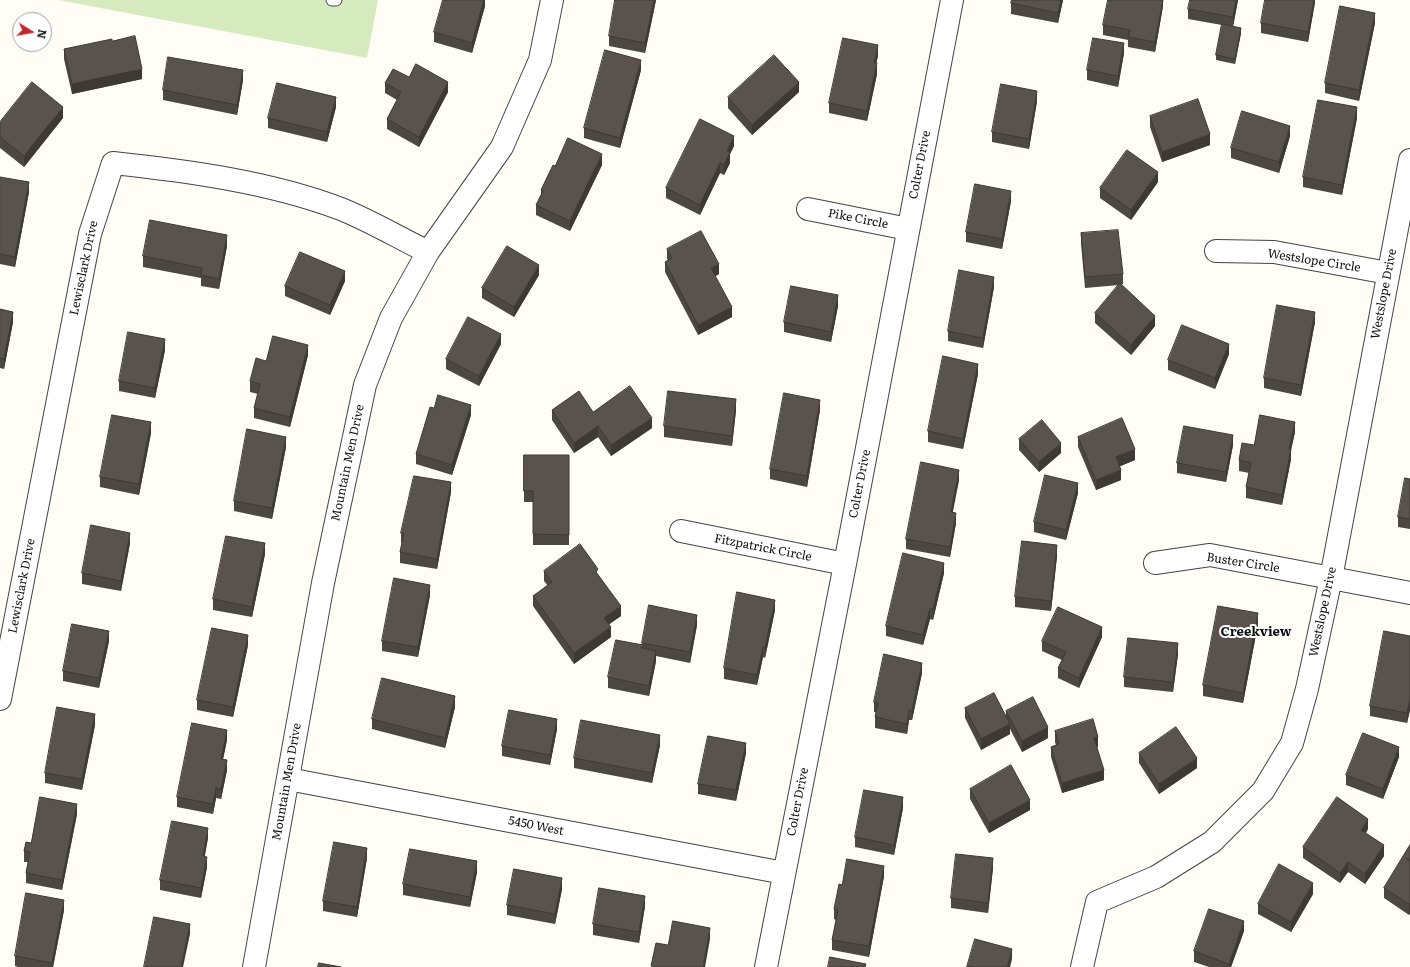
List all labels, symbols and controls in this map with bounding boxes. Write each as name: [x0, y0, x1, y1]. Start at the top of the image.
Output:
north arrow: [12, 12, 52, 52]
text: N: [34, 28, 52, 40]
street label: Colter Drive: [906, 129, 934, 201]
street label: Pike Circle: [827, 206, 889, 232]
street label: Lewisclark Drive: [67, 219, 101, 317]
street label: Westslope Circle: [1266, 247, 1362, 275]
street label: Westslope Drive: [1368, 248, 1400, 340]
street label: Mountain Men Drive: [329, 403, 367, 523]
street label: Colter Drive: [846, 448, 874, 520]
street label: Fitzpatrick Circle: [713, 531, 813, 565]
street label: Lewisclark Drive: [6, 537, 38, 635]
street label: Buster Circle: [1205, 550, 1281, 576]
street label: Westslope Drive: [1306, 566, 1340, 658]
district label: Creekview: [1221, 624, 1291, 640]
street label: Mountain Men Drive: [270, 722, 304, 842]
street label: Colter Drive: [784, 766, 812, 838]
street label: 5450 West: [507, 814, 565, 838]

